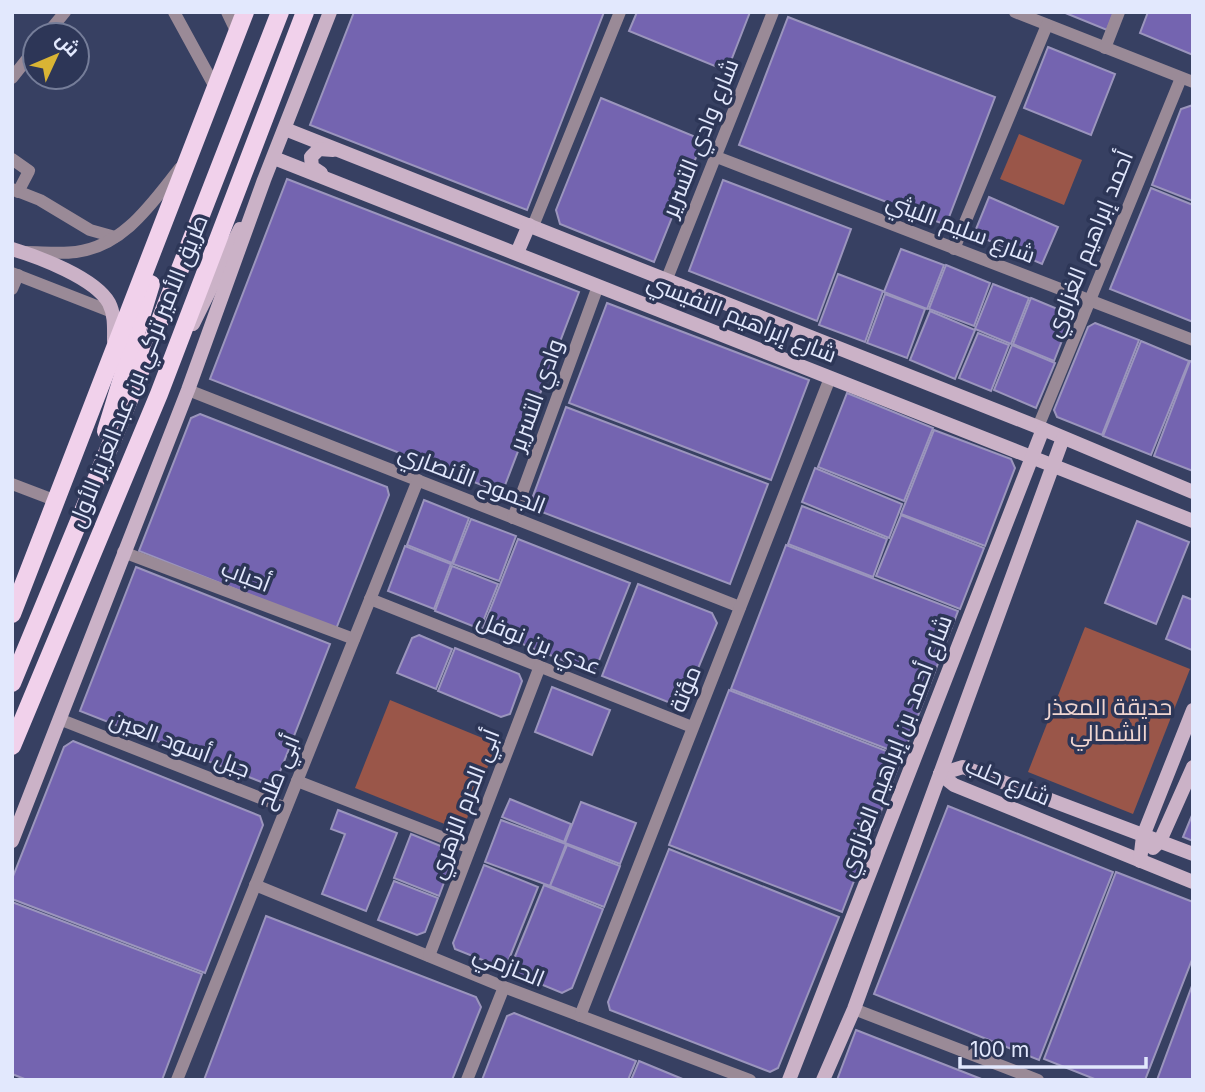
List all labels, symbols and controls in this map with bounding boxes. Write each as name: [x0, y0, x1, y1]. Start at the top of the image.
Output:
north arrow: [21, 21, 91, 91]
text: ش: [51, 28, 85, 61]
street label: شارع وادي التسرير: [655, 55, 748, 225]
street label: أحمد إبراهيم الغزاوي: [1038, 146, 1143, 343]
street label: شارع سليم الليثي: [881, 187, 1039, 273]
street label: طريق الأمير تركي بن عبدالعزيز الأول: [62, 211, 217, 533]
street label: شارع إبراهيم النفيسي: [642, 267, 841, 372]
street label: وادي التسرير: [502, 335, 573, 458]
street label: الجموح الأنصاري: [393, 438, 549, 524]
street label: أحباب: [217, 553, 275, 598]
street label: عدي بن نوفل: [471, 605, 605, 684]
street label: شارع أحمد بن إبراهيم الغزاوي: [831, 611, 962, 882]
street label: مؤتة: [663, 662, 707, 716]
park label: حديقة المعذر الشمالي: [1044, 693, 1172, 751]
street label: جبل أسود العين: [106, 703, 255, 784]
street label: أبي الحرم الزهري: [422, 725, 509, 884]
street label: أبي طلح: [250, 730, 309, 815]
street label: شارع حلب: [960, 751, 1055, 813]
street label: الحازمي: [468, 939, 549, 997]
scale bar: [960, 1026, 1146, 1070]
text: 100 m: [970, 1037, 1029, 1062]

